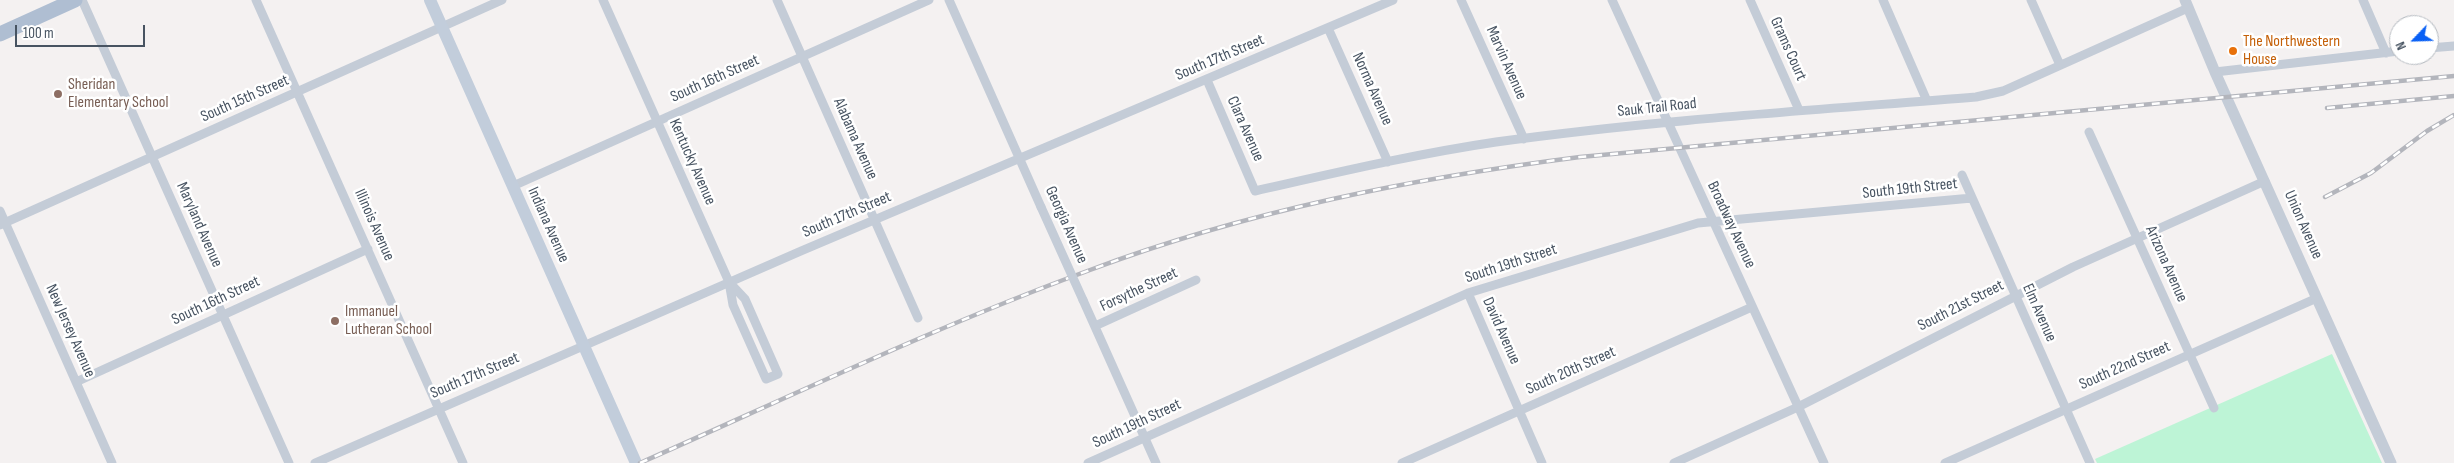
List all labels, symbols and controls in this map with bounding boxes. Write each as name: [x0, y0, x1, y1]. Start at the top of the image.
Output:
street label: Grams Court: [1765, 14, 1811, 84]
scale bar: [18, 15, 148, 47]
north arrow: [2389, 15, 2439, 65]
street label: Marvin Avenue: [1481, 23, 1531, 103]
text: 100 m: [23, 24, 54, 43]
street label: South 17th Street: [1173, 31, 1267, 85]
place label: The Northwestern House: [2243, 32, 2340, 70]
text: N: [2391, 39, 2410, 53]
marker: The Northwestern House: [2227, 45, 2239, 57]
street label: Norma Avenue: [1347, 50, 1397, 128]
street label: South 16th Street: [668, 51, 762, 107]
street label: South 15th Street: [198, 71, 292, 127]
place label: Sheridan Elementary School: [68, 75, 168, 113]
marker: Sheridan Elementary School: [52, 88, 64, 100]
street label: Clara Avenue: [1222, 94, 1268, 164]
street label: Sauk Trail Road: [1617, 94, 1697, 122]
street label: Alabama Avenue: [829, 95, 881, 183]
street label: Kentucky Avenue: [664, 116, 720, 208]
street label: South 19th Street: [1862, 174, 1958, 204]
street label: Broadway Avenue: [1703, 179, 1759, 271]
street label: Maryland Avenue: [172, 180, 226, 270]
street label: Georgia Avenue: [1040, 183, 1092, 267]
street label: Indiana Avenue: [523, 184, 573, 266]
street label: Illinois Avenue: [350, 186, 398, 264]
street label: South 17th Street: [800, 188, 894, 242]
street label: Union Avenue: [2279, 188, 2327, 262]
street label: Arizona Avenue: [2141, 223, 2191, 305]
street label: South 19th Street: [1463, 240, 1559, 288]
street label: Forsythe Street: [1097, 264, 1181, 316]
street label: South 16th Street: [169, 272, 263, 330]
street label: South 21st Street: [1915, 276, 2007, 336]
street label: New Jersey Avenue: [41, 281, 99, 381]
street label: Elm Avenue: [2018, 281, 2060, 345]
street label: David Avenue: [1478, 295, 1524, 367]
place label: Immanuel Lutheran School: [345, 302, 432, 340]
marker: Immanuel Lutheran School: [329, 315, 341, 327]
street label: South 22nd Street: [2077, 337, 2173, 395]
street label: South 20th Street: [1523, 343, 1619, 399]
street label: South 17th Street: [428, 349, 522, 403]
street label: South 19th Street: [1090, 395, 1184, 453]

